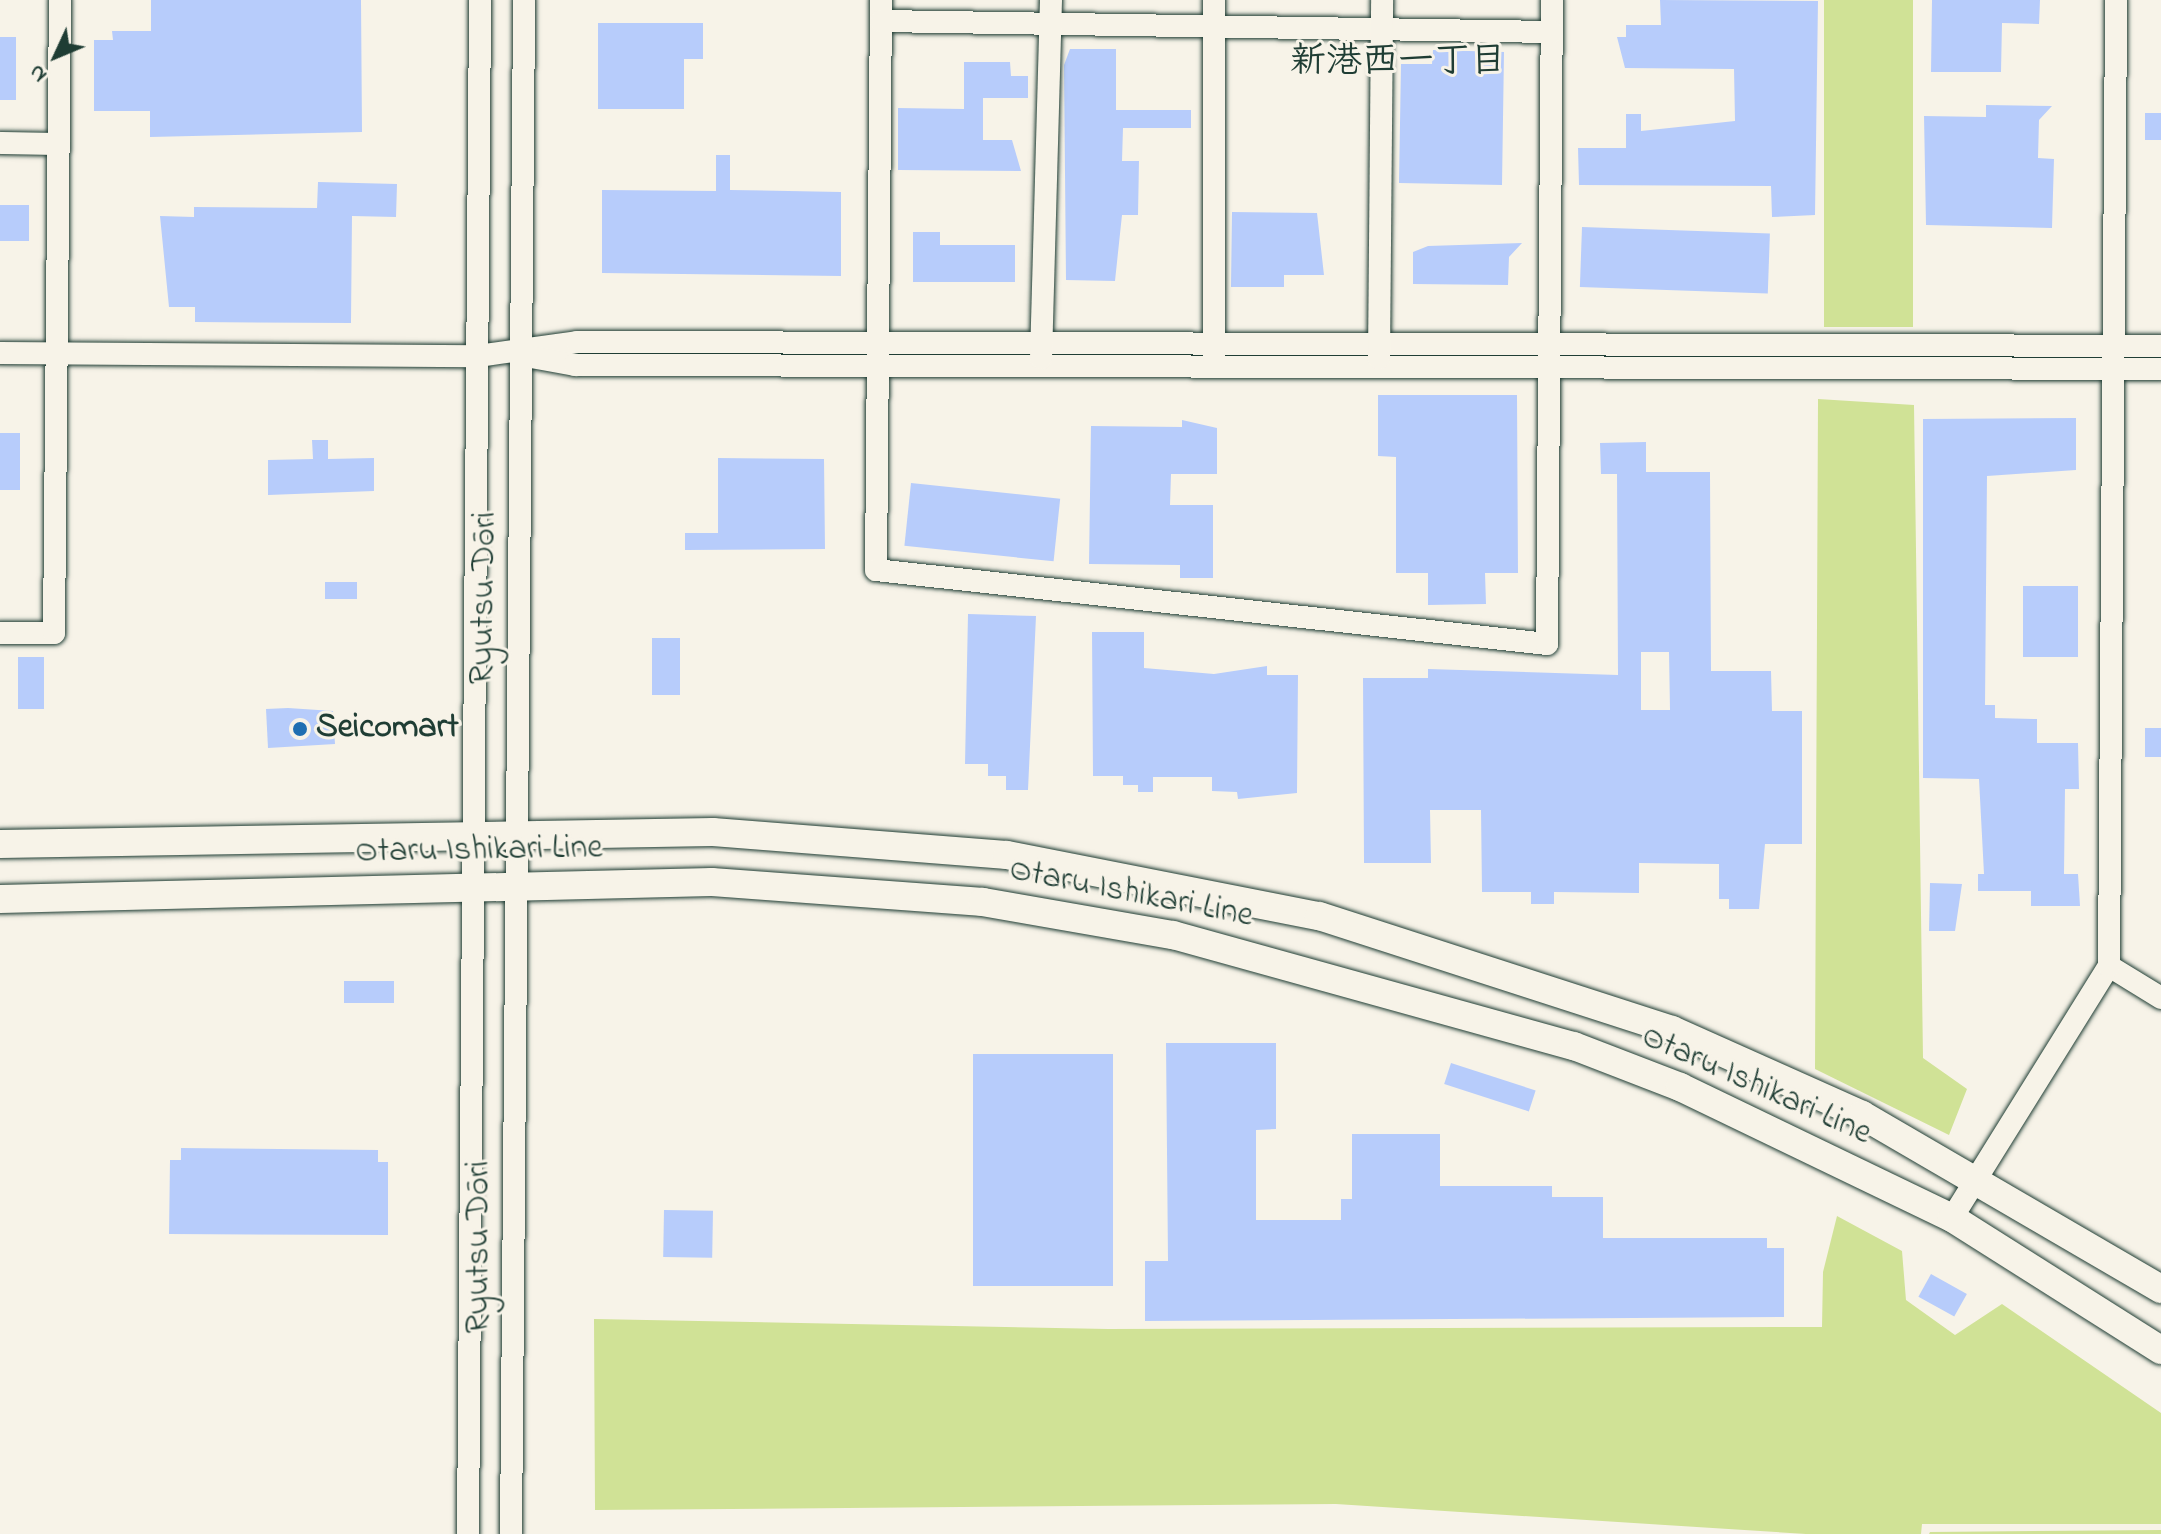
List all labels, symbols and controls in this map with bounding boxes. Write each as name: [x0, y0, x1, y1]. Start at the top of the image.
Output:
north arrow: [16, 16, 96, 96]
district label: 新港西一丁目: [1290, 41, 1506, 85]
text: N: [22, 56, 55, 89]
street label: Ryutsu Dōri: [463, 511, 507, 685]
place label: Seicomart: [316, 709, 459, 749]
marker: Seicomart: [291, 720, 309, 738]
street label: Otaru Ishikari Line: [355, 828, 603, 874]
street label: Otaru Ishikari Line: [1006, 850, 1256, 938]
street label: Otaru Ishikari Line: [1635, 1017, 1877, 1155]
street label: Ryutsu Dōri: [460, 1161, 500, 1333]

